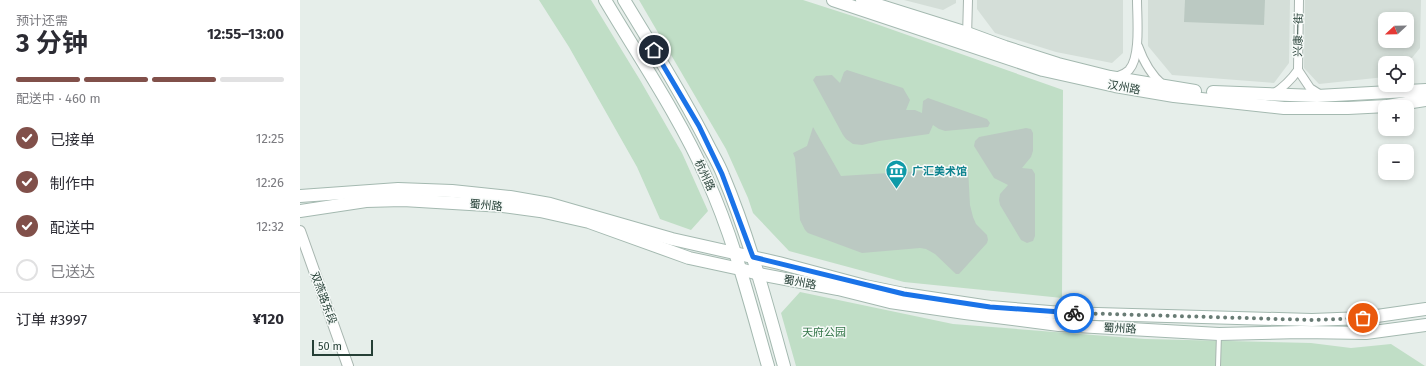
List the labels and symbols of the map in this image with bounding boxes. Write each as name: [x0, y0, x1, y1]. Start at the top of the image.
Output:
north arrow: [1378, 12, 1414, 48]
street label: 兴康一街: [1292, 13, 1305, 57]
pin: [637, 33, 671, 67]
street label: 汉州路: [1107, 78, 1141, 97]
street label: 杭州路: [692, 158, 717, 193]
museum icon: 广汇美术馆: [884, 158, 910, 191]
place label: 广汇美术馆: [912, 165, 967, 178]
street label: 蜀州路: [469, 198, 503, 213]
street label: 双燕路东段: [308, 270, 339, 326]
street label: 蜀州路: [783, 273, 817, 292]
courier: [1054, 293, 1094, 333]
pin: [1346, 301, 1380, 335]
street label: 蜀州路: [1103, 321, 1137, 336]
park label: 天府公园: [802, 326, 846, 339]
scale bar: [312, 338, 373, 357]

